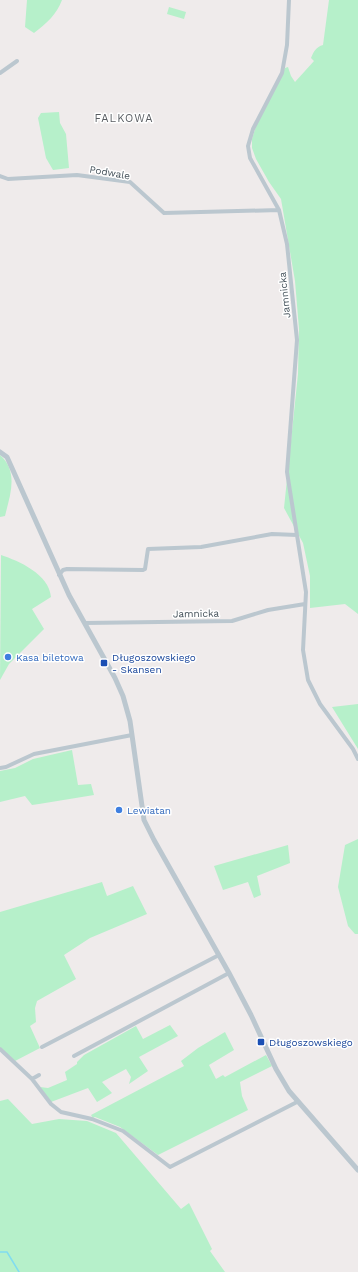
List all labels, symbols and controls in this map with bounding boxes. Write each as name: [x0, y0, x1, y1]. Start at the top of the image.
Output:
district label: FALKOWA: [94, 112, 154, 125]
street label: Podwale: [89, 164, 131, 182]
street label: Jamnicka: [277, 271, 292, 319]
street label: Jamnicka: [173, 608, 220, 619]
marker: Kasa biletowa: [3, 652, 13, 662]
place label: Kasa biletowa: [16, 652, 84, 663]
place label: Długoszowskiego - Skansen: [112, 652, 196, 675]
marker: Długoszowskiego - Skansen: [99, 658, 109, 668]
marker: Lewiatan: [114, 805, 124, 815]
place label: Lewiatan: [127, 805, 171, 816]
marker: Długoszowskiego: [256, 1037, 266, 1047]
place label: Długoszowskiego: [269, 1037, 353, 1048]

